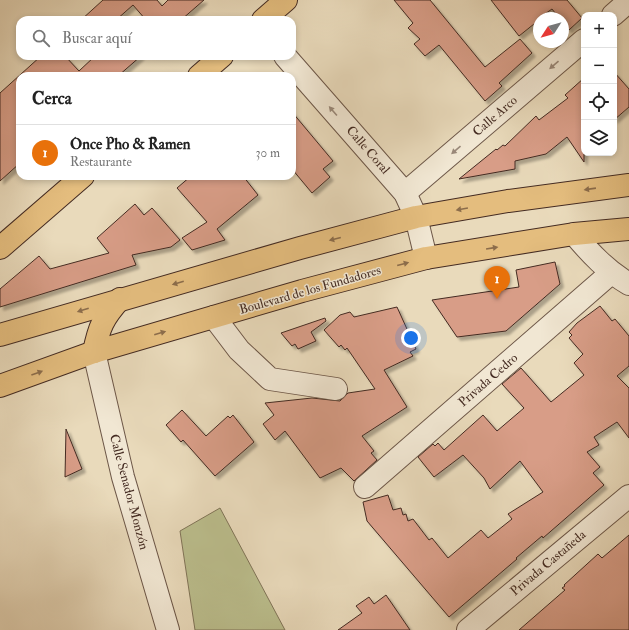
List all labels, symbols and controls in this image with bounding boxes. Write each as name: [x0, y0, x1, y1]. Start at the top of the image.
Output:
north arrow: [533, 12, 569, 48]
map controls: [581, 12, 617, 156]
button: +: [581, 12, 617, 48]
search box: [16, 16, 296, 60]
icon: search: [30, 27, 52, 49]
text: Buscar aquí: [62, 29, 131, 48]
button: −: [581, 48, 617, 84]
one-way arrow: [549, 61, 560, 70]
button: locate: [581, 84, 617, 120]
text: Cerca: [32, 88, 72, 109]
street label: Calle Arco: [469, 92, 521, 140]
one-way arrow: [329, 106, 338, 116]
button: layers: [581, 120, 617, 156]
street label: Calle Coral: [343, 123, 394, 178]
text: Once Pho & Ramen: [70, 135, 191, 154]
text: 1: [43, 145, 47, 161]
text: 30 m: [256, 145, 280, 161]
one-way arrow: [450, 145, 461, 154]
text: Restaurante: [70, 154, 132, 170]
one-way arrow: [584, 186, 596, 192]
one-way arrow: [456, 206, 468, 212]
one-way arrow: [329, 236, 341, 242]
one-way arrow: [486, 244, 499, 250]
one-way arrow: [397, 261, 409, 267]
street label: Boulevard de los Fundadores: [237, 262, 383, 318]
pin: 1: [484, 266, 510, 299]
one-way arrow: [172, 280, 185, 286]
one-way arrow: [77, 307, 89, 313]
your location: [401, 328, 421, 348]
one-way arrow: [155, 330, 167, 336]
street label: Privada Cedro: [455, 350, 521, 410]
one-way arrow: [31, 369, 43, 375]
street label: Calle Senador Monzón: [106, 432, 152, 552]
street label: Privada Castañeda: [507, 526, 590, 599]

